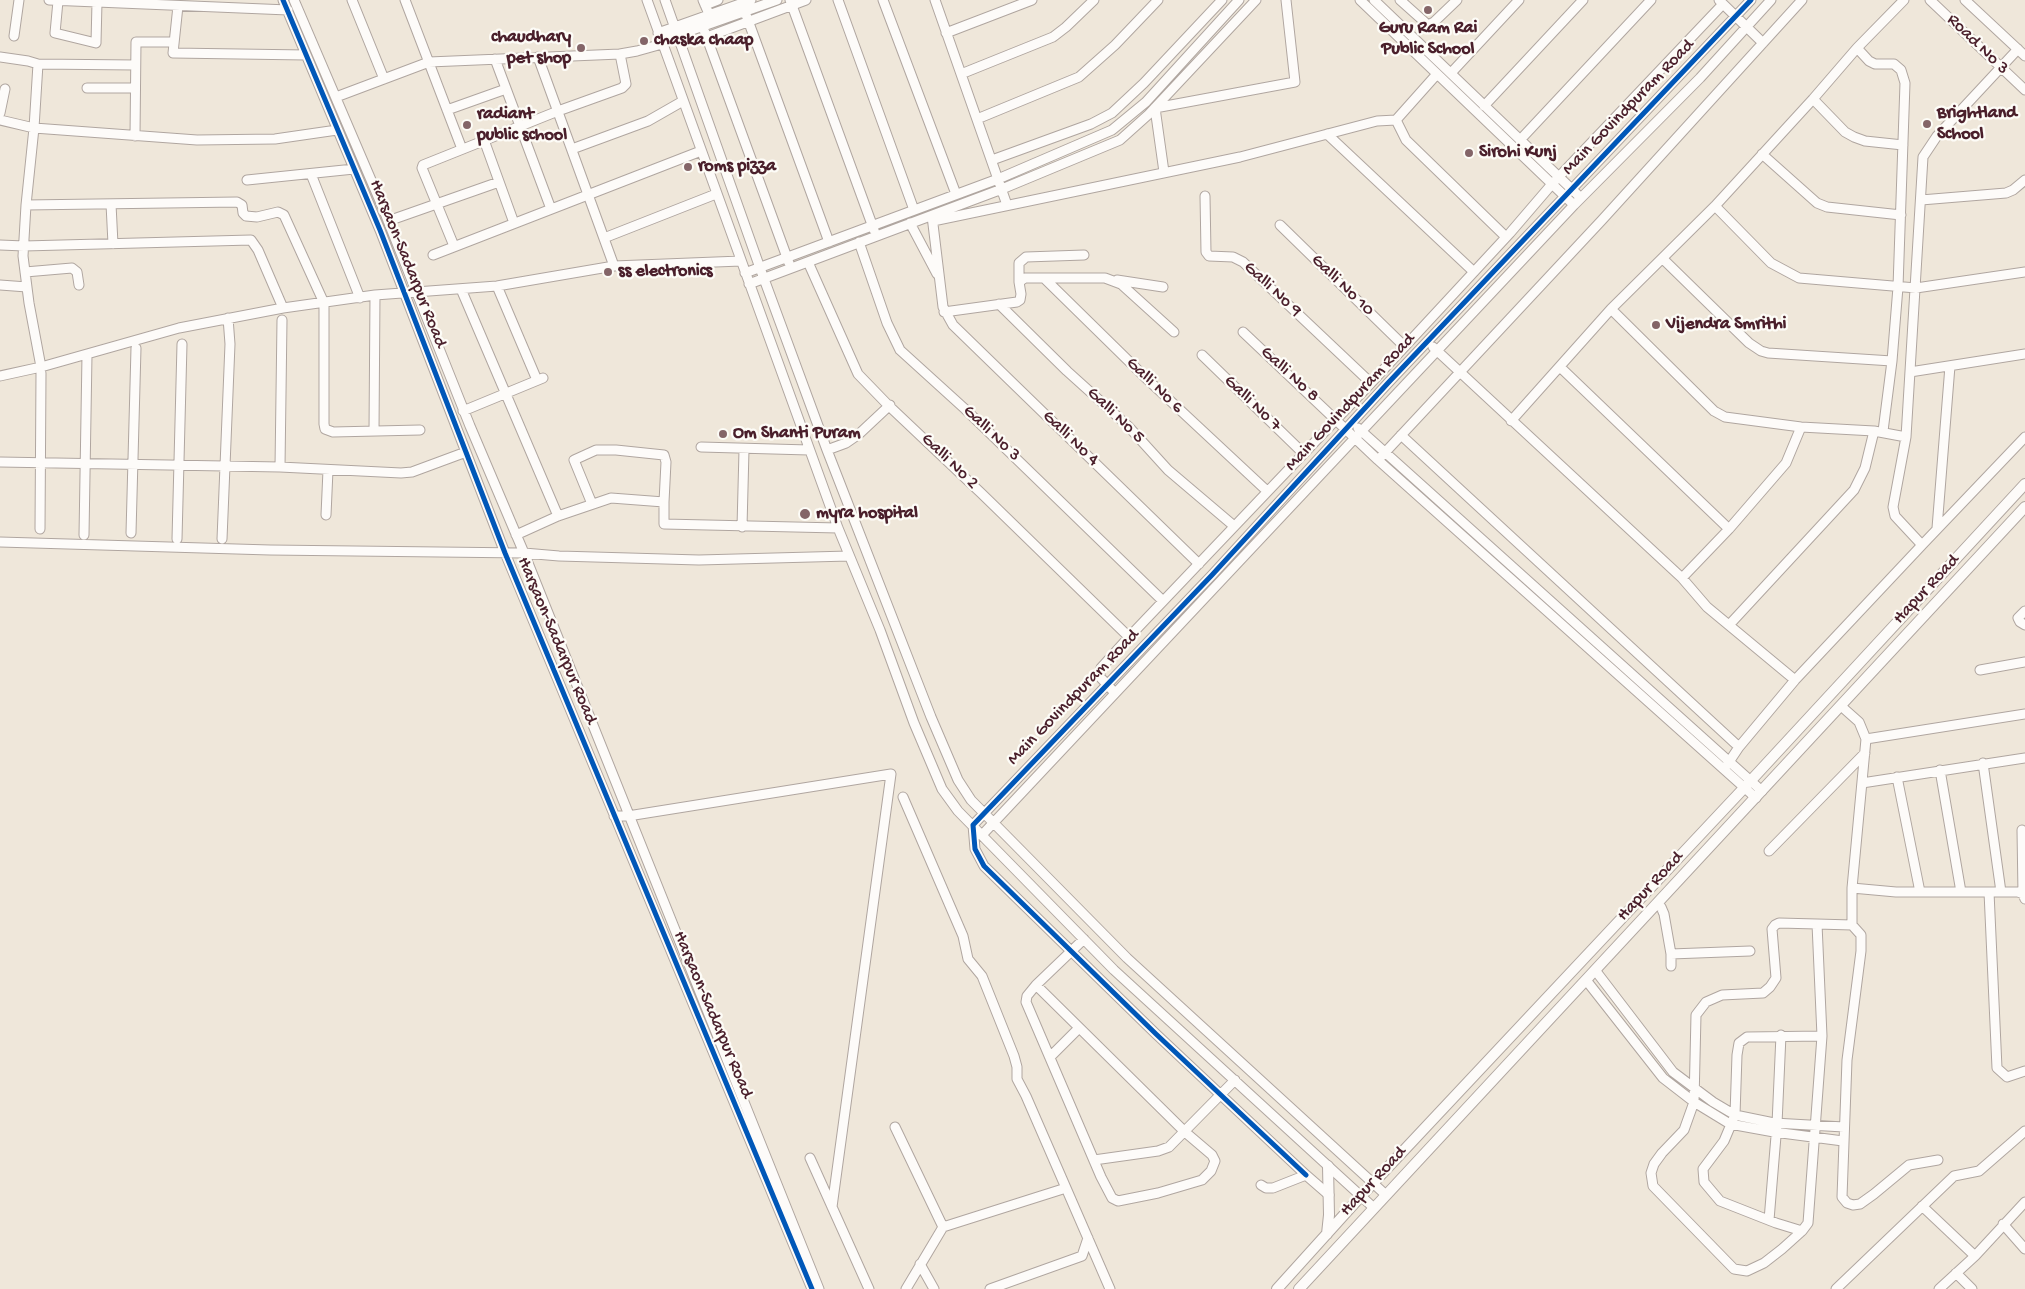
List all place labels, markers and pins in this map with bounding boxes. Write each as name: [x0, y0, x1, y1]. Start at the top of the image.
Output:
marker: Guru Ram Rai Public School: [1422, 4, 1434, 16]
place label: Guru Ram Rai Public School: [1379, 18, 1477, 60]
place label: chaudhary pet shop: [491, 27, 571, 70]
place label: chaska chaap: [654, 30, 753, 52]
marker: chaska chaap: [638, 35, 650, 47]
marker: chaudhary pet shop: [575, 42, 587, 54]
place label: Brightland School: [1937, 103, 2017, 146]
place label: radiant public school: [477, 104, 567, 146]
marker: Brightland School: [1921, 118, 1933, 130]
marker: radiant public school: [461, 119, 473, 131]
place label: Sirohi Kunj: [1479, 142, 1557, 164]
marker: Sirohi Kunj: [1463, 147, 1475, 159]
place label: roms pizza: [698, 156, 776, 178]
marker: roms pizza: [682, 161, 694, 173]
place label: ss electronics: [618, 261, 712, 283]
marker: ss electronics: [602, 266, 614, 278]
place label: Vijendra Smrithi: [1666, 314, 1786, 336]
marker: Vijendra Smrithi: [1650, 319, 1662, 331]
place label: Om Shanti Puram: [733, 423, 860, 445]
marker: Om Shanti Puram: [717, 428, 729, 440]
place label: myra hospital: [816, 503, 918, 525]
marker: myra hospital: [798, 507, 812, 521]

